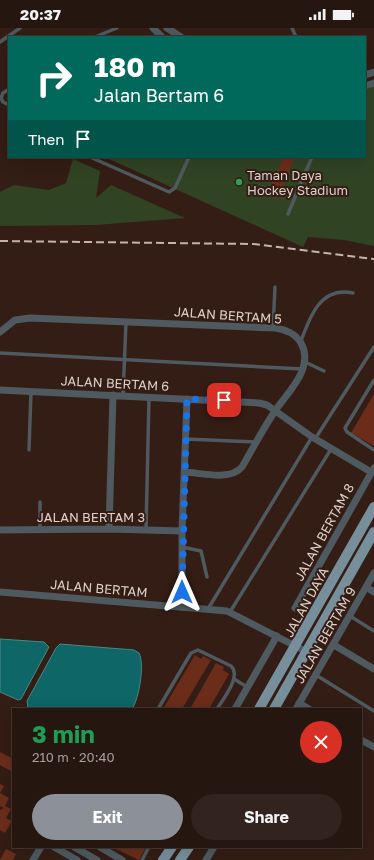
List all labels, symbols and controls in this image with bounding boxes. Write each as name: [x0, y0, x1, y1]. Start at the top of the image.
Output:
text: 20:37: [20, 5, 61, 23]
text: 180 m: [94, 50, 176, 83]
icon: right: [28, 52, 80, 104]
text: Jalan Bertam 6: [94, 84, 224, 106]
icon: arrive: [72, 128, 94, 150]
text: Then: [28, 130, 64, 148]
place label: Taman Daya Hockey Stadium: [247, 167, 348, 198]
marker: Taman Daya Hockey Stadium: [234, 177, 244, 187]
street label: JALAN BERTAM 5: [173, 303, 283, 327]
street label: JALAN BERTAM 6: [60, 372, 170, 394]
pin: [207, 383, 241, 417]
icon: arrive: [213, 389, 235, 411]
street label: JALAN BERTAM 8: [291, 481, 357, 583]
street label: JALAN BERTAM 3: [37, 509, 145, 525]
street label: JALAN DAYA: [280, 564, 332, 640]
position arrow: [161, 571, 203, 613]
street label: JALAN BERTAM: [50, 576, 148, 600]
street label: JALAN BERTAM 9: [291, 584, 359, 686]
text: 3 min: [32, 719, 95, 748]
button: close: [300, 721, 342, 763]
text: 210 m · 20:40: [32, 749, 115, 765]
button: Exit: [32, 794, 183, 840]
button: Share: [191, 794, 342, 840]

